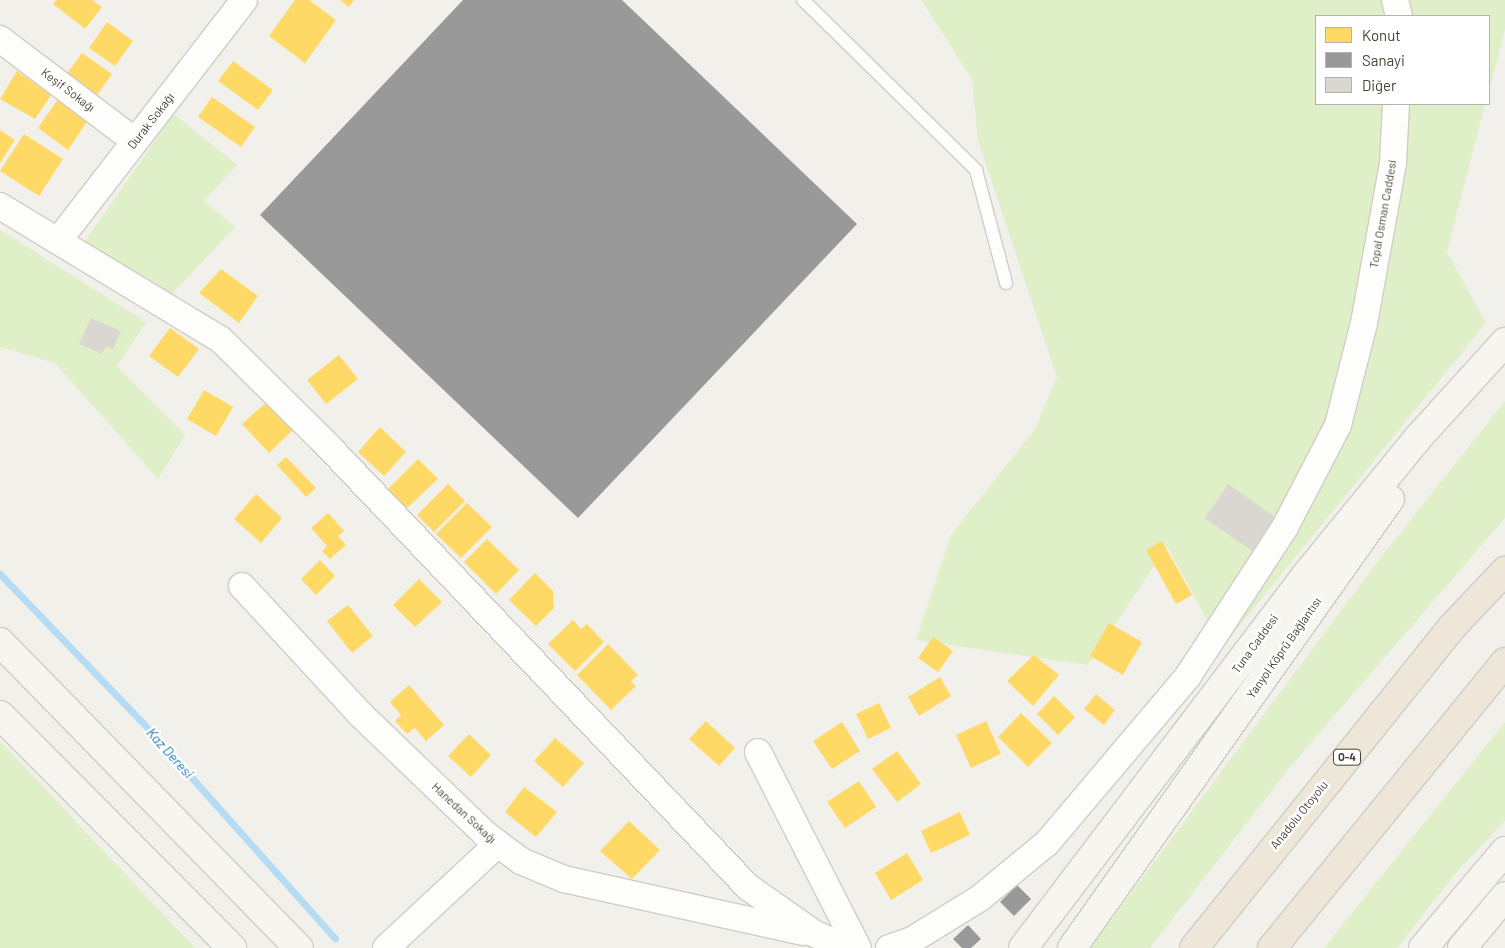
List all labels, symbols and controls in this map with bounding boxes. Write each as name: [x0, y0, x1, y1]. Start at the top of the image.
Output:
legend: [1315, 15, 1490, 105]
text: Konut: [1362, 26, 1401, 44]
text: Sanayi: [1362, 51, 1405, 69]
street label: Keşif Sokağı: [38, 65, 98, 115]
text: Diğer: [1362, 76, 1397, 94]
street label: Durak Sokağı: [125, 90, 177, 152]
street label: Topal Osman Caddesi: [1366, 159, 1400, 269]
street label: Yanyol Köprü Bağlantısı: [1244, 595, 1324, 701]
street label: Tuna Caddesi: [1229, 612, 1281, 676]
water label: Kaz Deresi: [143, 724, 197, 782]
road number: O-4: [1332, 749, 1362, 766]
street label: Anadolu Otoyolu: [1267, 778, 1331, 852]
street label: Hanedan Sokağı: [429, 779, 499, 847]

